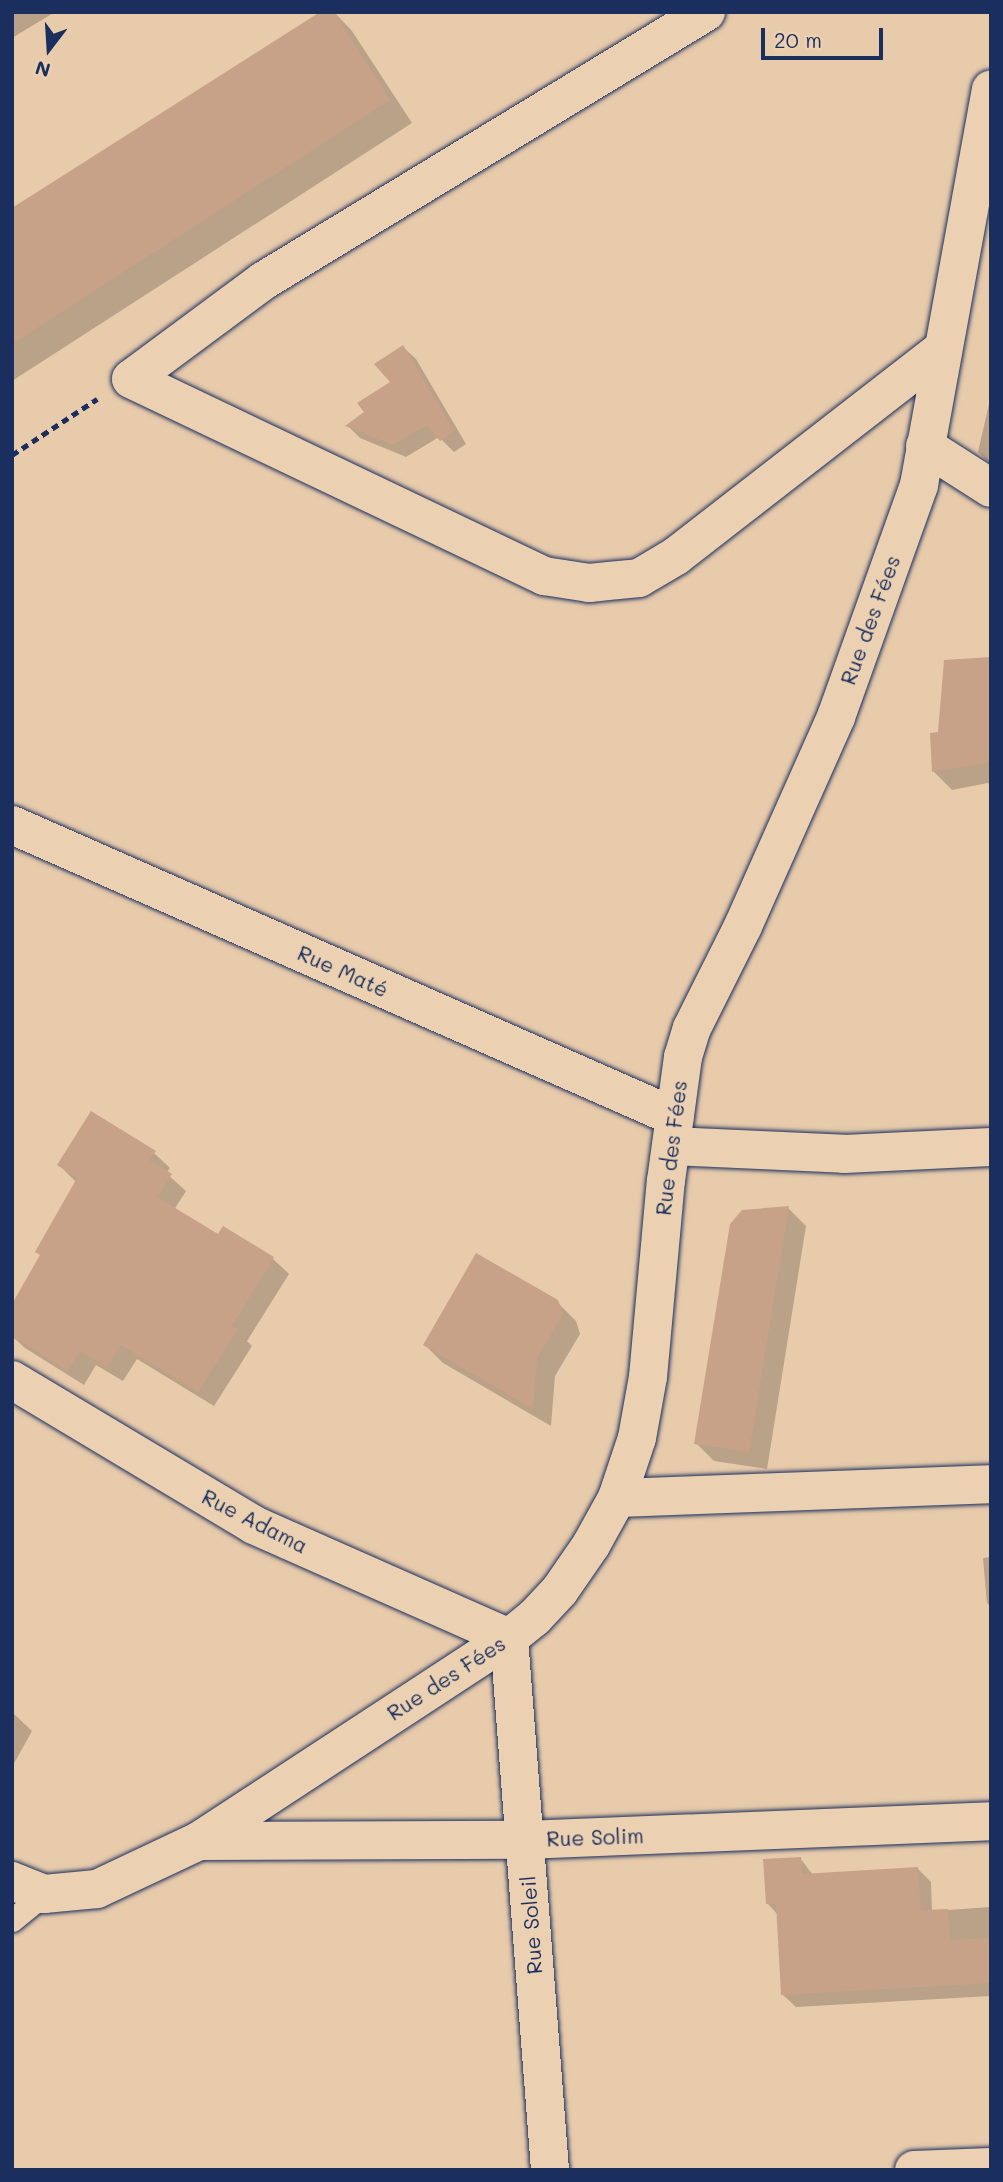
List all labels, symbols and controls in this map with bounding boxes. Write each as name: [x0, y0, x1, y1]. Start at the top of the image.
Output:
north arrow: [14, 14, 84, 84]
scale bar: [765, 14, 888, 58]
text: 20 m: [774, 26, 822, 53]
text: N: [32, 56, 53, 84]
street label: Rue des Fées: [835, 552, 905, 688]
street label: Rue Maté: [294, 940, 392, 1002]
street label: Rue des Fées: [650, 1079, 692, 1217]
street label: Rue Adama: [198, 1484, 312, 1558]
street label: Rue des Fées: [382, 1630, 510, 1726]
street label: Rue Solim: [546, 1823, 644, 1851]
street label: Rue Soleil: [515, 1875, 547, 1975]

